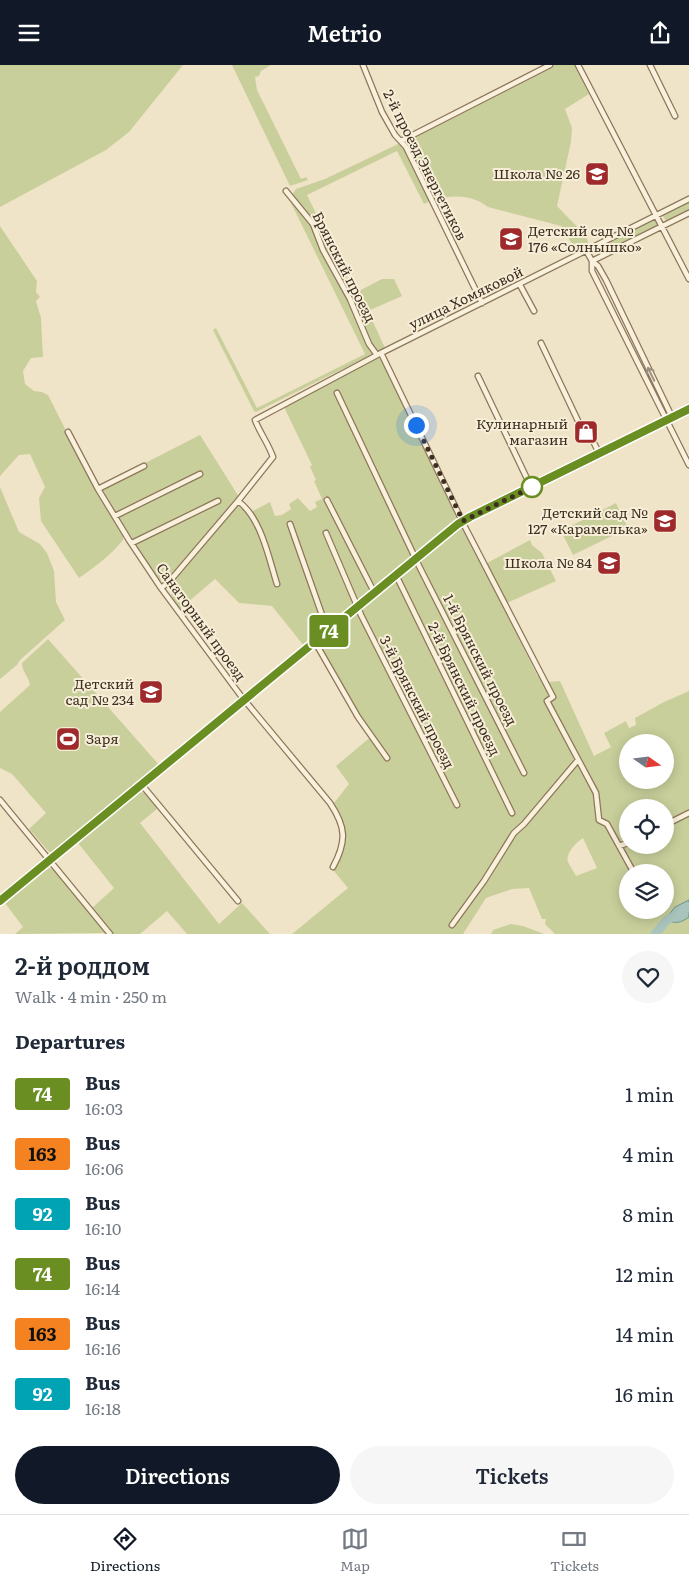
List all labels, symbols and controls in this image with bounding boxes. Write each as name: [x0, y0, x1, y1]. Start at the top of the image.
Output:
text: Metrio: [307, 16, 382, 49]
icon: menu: [15, 19, 43, 47]
icon: share: [646, 19, 674, 47]
street label: 2-й проезд Энергетиков: [379, 86, 473, 244]
school or university icon: Школа № 26: [584, 161, 610, 187]
place label: Школа № 26: [493, 163, 580, 183]
street label: Брянский проезд: [308, 208, 381, 325]
place label: Детский сад № 176 «Солнышко»: [528, 220, 642, 256]
school or university icon: Детский сад № 176 «Солнышко»: [498, 226, 524, 252]
street label: улица Хомяковой: [405, 261, 526, 333]
one-way arrow: [646, 366, 656, 381]
your location: [404, 413, 429, 438]
place label: Кулинарный магазин: [476, 413, 568, 449]
shop icon: Кулинарный магазин: [573, 419, 599, 445]
unlabelled marker: [521, 476, 543, 498]
place label: Детский сад № 127 «Карамелька»: [528, 502, 648, 538]
school or university icon: Детский сад № 127 «Карамелька»: [652, 508, 678, 534]
school or university icon: Школа № 84: [596, 550, 622, 576]
place label: Школа № 84: [505, 552, 592, 572]
street label: Санаторный проезд: [152, 558, 251, 684]
street label: 1-й Брянский проезд: [439, 590, 523, 729]
line badge: 74: [306, 615, 352, 647]
text: 74: [319, 617, 339, 644]
street label: 2-й Брянский проезд: [424, 618, 506, 759]
street label: 3-й Брянский проезд: [376, 632, 460, 771]
place label: Детский сад № 234: [65, 673, 134, 709]
school or university icon: Детский сад № 234: [138, 679, 164, 705]
sports icon: Заря: [55, 726, 81, 752]
place label: Заря: [86, 728, 119, 748]
north arrow: [619, 734, 674, 789]
map controls: [619, 734, 674, 919]
button: locate: [619, 799, 674, 854]
button: layers: [619, 864, 674, 919]
text: 2-й роддом: [15, 947, 150, 982]
button: heart: [622, 951, 674, 1003]
text: Walk · 4 min · 250 m: [15, 984, 167, 1008]
text: Departures: [15, 1027, 125, 1055]
text: Bus: [85, 1068, 120, 1096]
text: 74: [33, 1080, 52, 1107]
text: 1 min: [625, 1080, 674, 1108]
text: 16:03: [85, 1096, 123, 1120]
text: Bus: [85, 1128, 120, 1156]
text: 163: [29, 1140, 56, 1167]
text: 4 min: [622, 1140, 674, 1168]
text: 16:06: [85, 1156, 123, 1180]
text: Bus: [85, 1188, 120, 1216]
text: 92: [33, 1200, 52, 1227]
text: 8 min: [622, 1200, 674, 1228]
text: 16:10: [85, 1216, 121, 1240]
text: Bus: [85, 1248, 120, 1276]
text: 74: [33, 1260, 52, 1287]
text: 12 min: [615, 1260, 674, 1288]
text: 16:14: [85, 1276, 120, 1300]
text: Bus: [85, 1308, 120, 1336]
text: 163: [29, 1320, 56, 1347]
text: 14 min: [615, 1320, 674, 1348]
text: 16:16: [85, 1336, 121, 1360]
text: Bus: [85, 1368, 120, 1396]
text: 92: [33, 1380, 52, 1407]
text: 16 min: [615, 1380, 674, 1408]
text: 16:18: [85, 1396, 121, 1420]
button: Directions: [15, 1446, 340, 1504]
button: Tickets: [350, 1446, 674, 1504]
tab: Directions: [90, 1525, 160, 1575]
tab: Map: [340, 1525, 370, 1575]
tab: Tickets: [550, 1525, 599, 1575]

